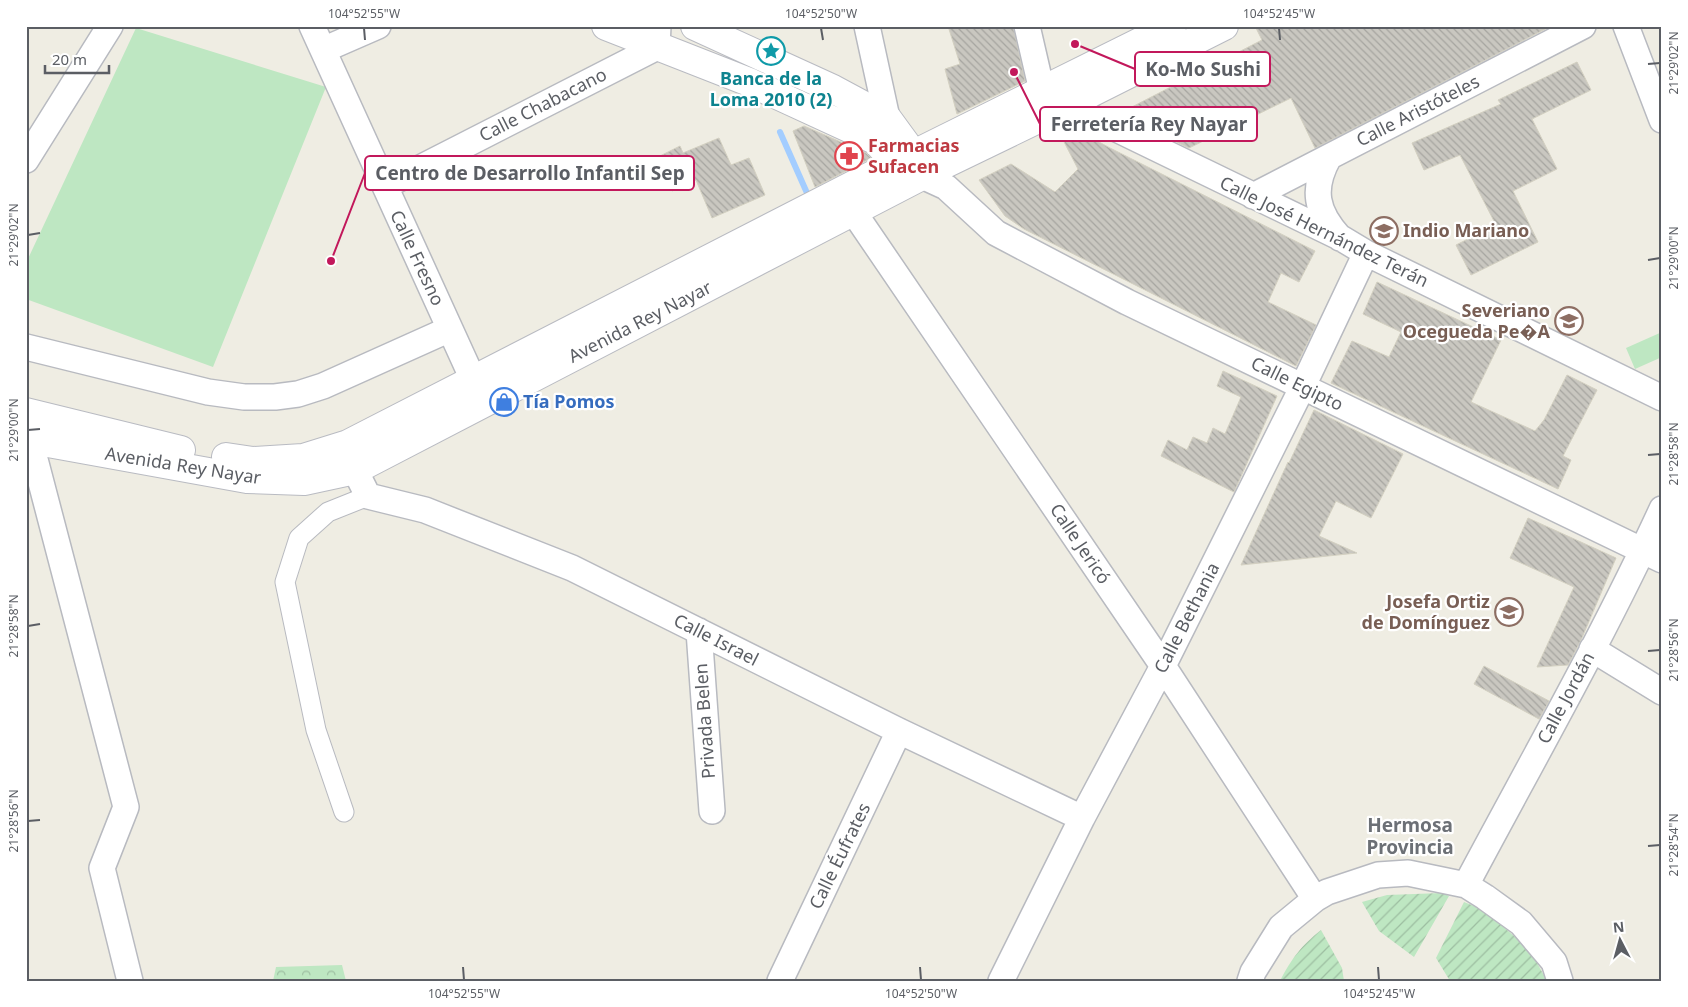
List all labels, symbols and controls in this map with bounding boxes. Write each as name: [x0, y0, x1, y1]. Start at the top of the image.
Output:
text: 104°52'55"W: [328, 5, 400, 22]
text: 104°52'50"W: [785, 5, 857, 22]
text: 104°52'45"W: [1243, 5, 1315, 22]
text: 21°29'02"N: [1665, 31, 1682, 95]
place icon: Banca de la Loma 2010 (2): [756, 36, 786, 66]
scale bar: [45, 42, 109, 74]
text: 20 m: [52, 49, 87, 69]
callout: Ko-Mo Sushi: [1135, 52, 1270, 86]
text: Ko-Mo Sushi: [1145, 56, 1261, 82]
street label: Calle Chabacano: [475, 62, 610, 147]
place label: Banca de la Loma 2010 (2): [710, 66, 832, 111]
street label: Calle Aristóteles: [1352, 69, 1483, 152]
callout: Ferretería Rey Nayar: [1040, 107, 1257, 141]
text: Ferretería Rey Nayar: [1051, 111, 1248, 137]
place label: Farmacias Sufacen: [868, 133, 960, 178]
pharmacy icon: Farmacias Sufacen: [834, 141, 864, 171]
callout: Centro de Desarrollo Infantil Sep: [365, 156, 694, 190]
text: Centro de Desarrollo Infantil Sep: [375, 160, 685, 186]
street label: Calle José Hernández Terán: [1216, 170, 1433, 292]
text: 21°29'02"N: [5, 203, 22, 267]
street label: Calle Fresno: [385, 206, 451, 309]
school or university icon: Indio Mariano: [1369, 216, 1399, 246]
place label: Indio Mariano: [1403, 218, 1529, 242]
text: 21°29'00"N: [1665, 226, 1682, 290]
street label: Avenida Rey Nayar: [564, 274, 716, 368]
place label: Severiano Ocegueda Pe�A: [1403, 298, 1551, 343]
school or university icon: Severiano Ocegueda Pe�A: [1554, 306, 1584, 336]
street label: Calle Egipto: [1247, 350, 1348, 416]
shop icon: Tía Pomos: [489, 387, 519, 417]
place label: Tía Pomos: [523, 389, 615, 413]
text: 21°29'00"N: [5, 398, 22, 462]
text: 21°28'58"N: [1665, 422, 1682, 486]
street label: Avenida Rey Nayar: [103, 441, 263, 489]
street label: Calle Jericó: [1045, 498, 1117, 588]
street label: Calle Bethania: [1148, 558, 1224, 677]
place label: Josefa Ortiz de Domínguez: [1362, 589, 1490, 634]
text: 21°28'58"N: [5, 594, 22, 658]
school or university icon: Josefa Ortiz de Domínguez: [1494, 597, 1524, 627]
street label: Calle Israel: [670, 607, 763, 671]
text: 21°28'56"N: [1665, 618, 1682, 682]
street label: Calle Jordán: [1531, 647, 1599, 748]
street label: Privada Belen: [688, 662, 720, 780]
text: 21°28'56"N: [5, 789, 22, 853]
street label: Calle Éufrates: [803, 798, 875, 913]
district label: Hermosa Provincia: [1366, 812, 1454, 860]
text: 21°28'54"N: [1665, 813, 1682, 877]
north arrow: [1596, 914, 1646, 964]
text: N: [1612, 917, 1625, 937]
text: 104°52'55"W: [428, 985, 500, 1002]
text: 104°52'50"W: [885, 985, 957, 1002]
text: 104°52'45"W: [1343, 985, 1415, 1002]

